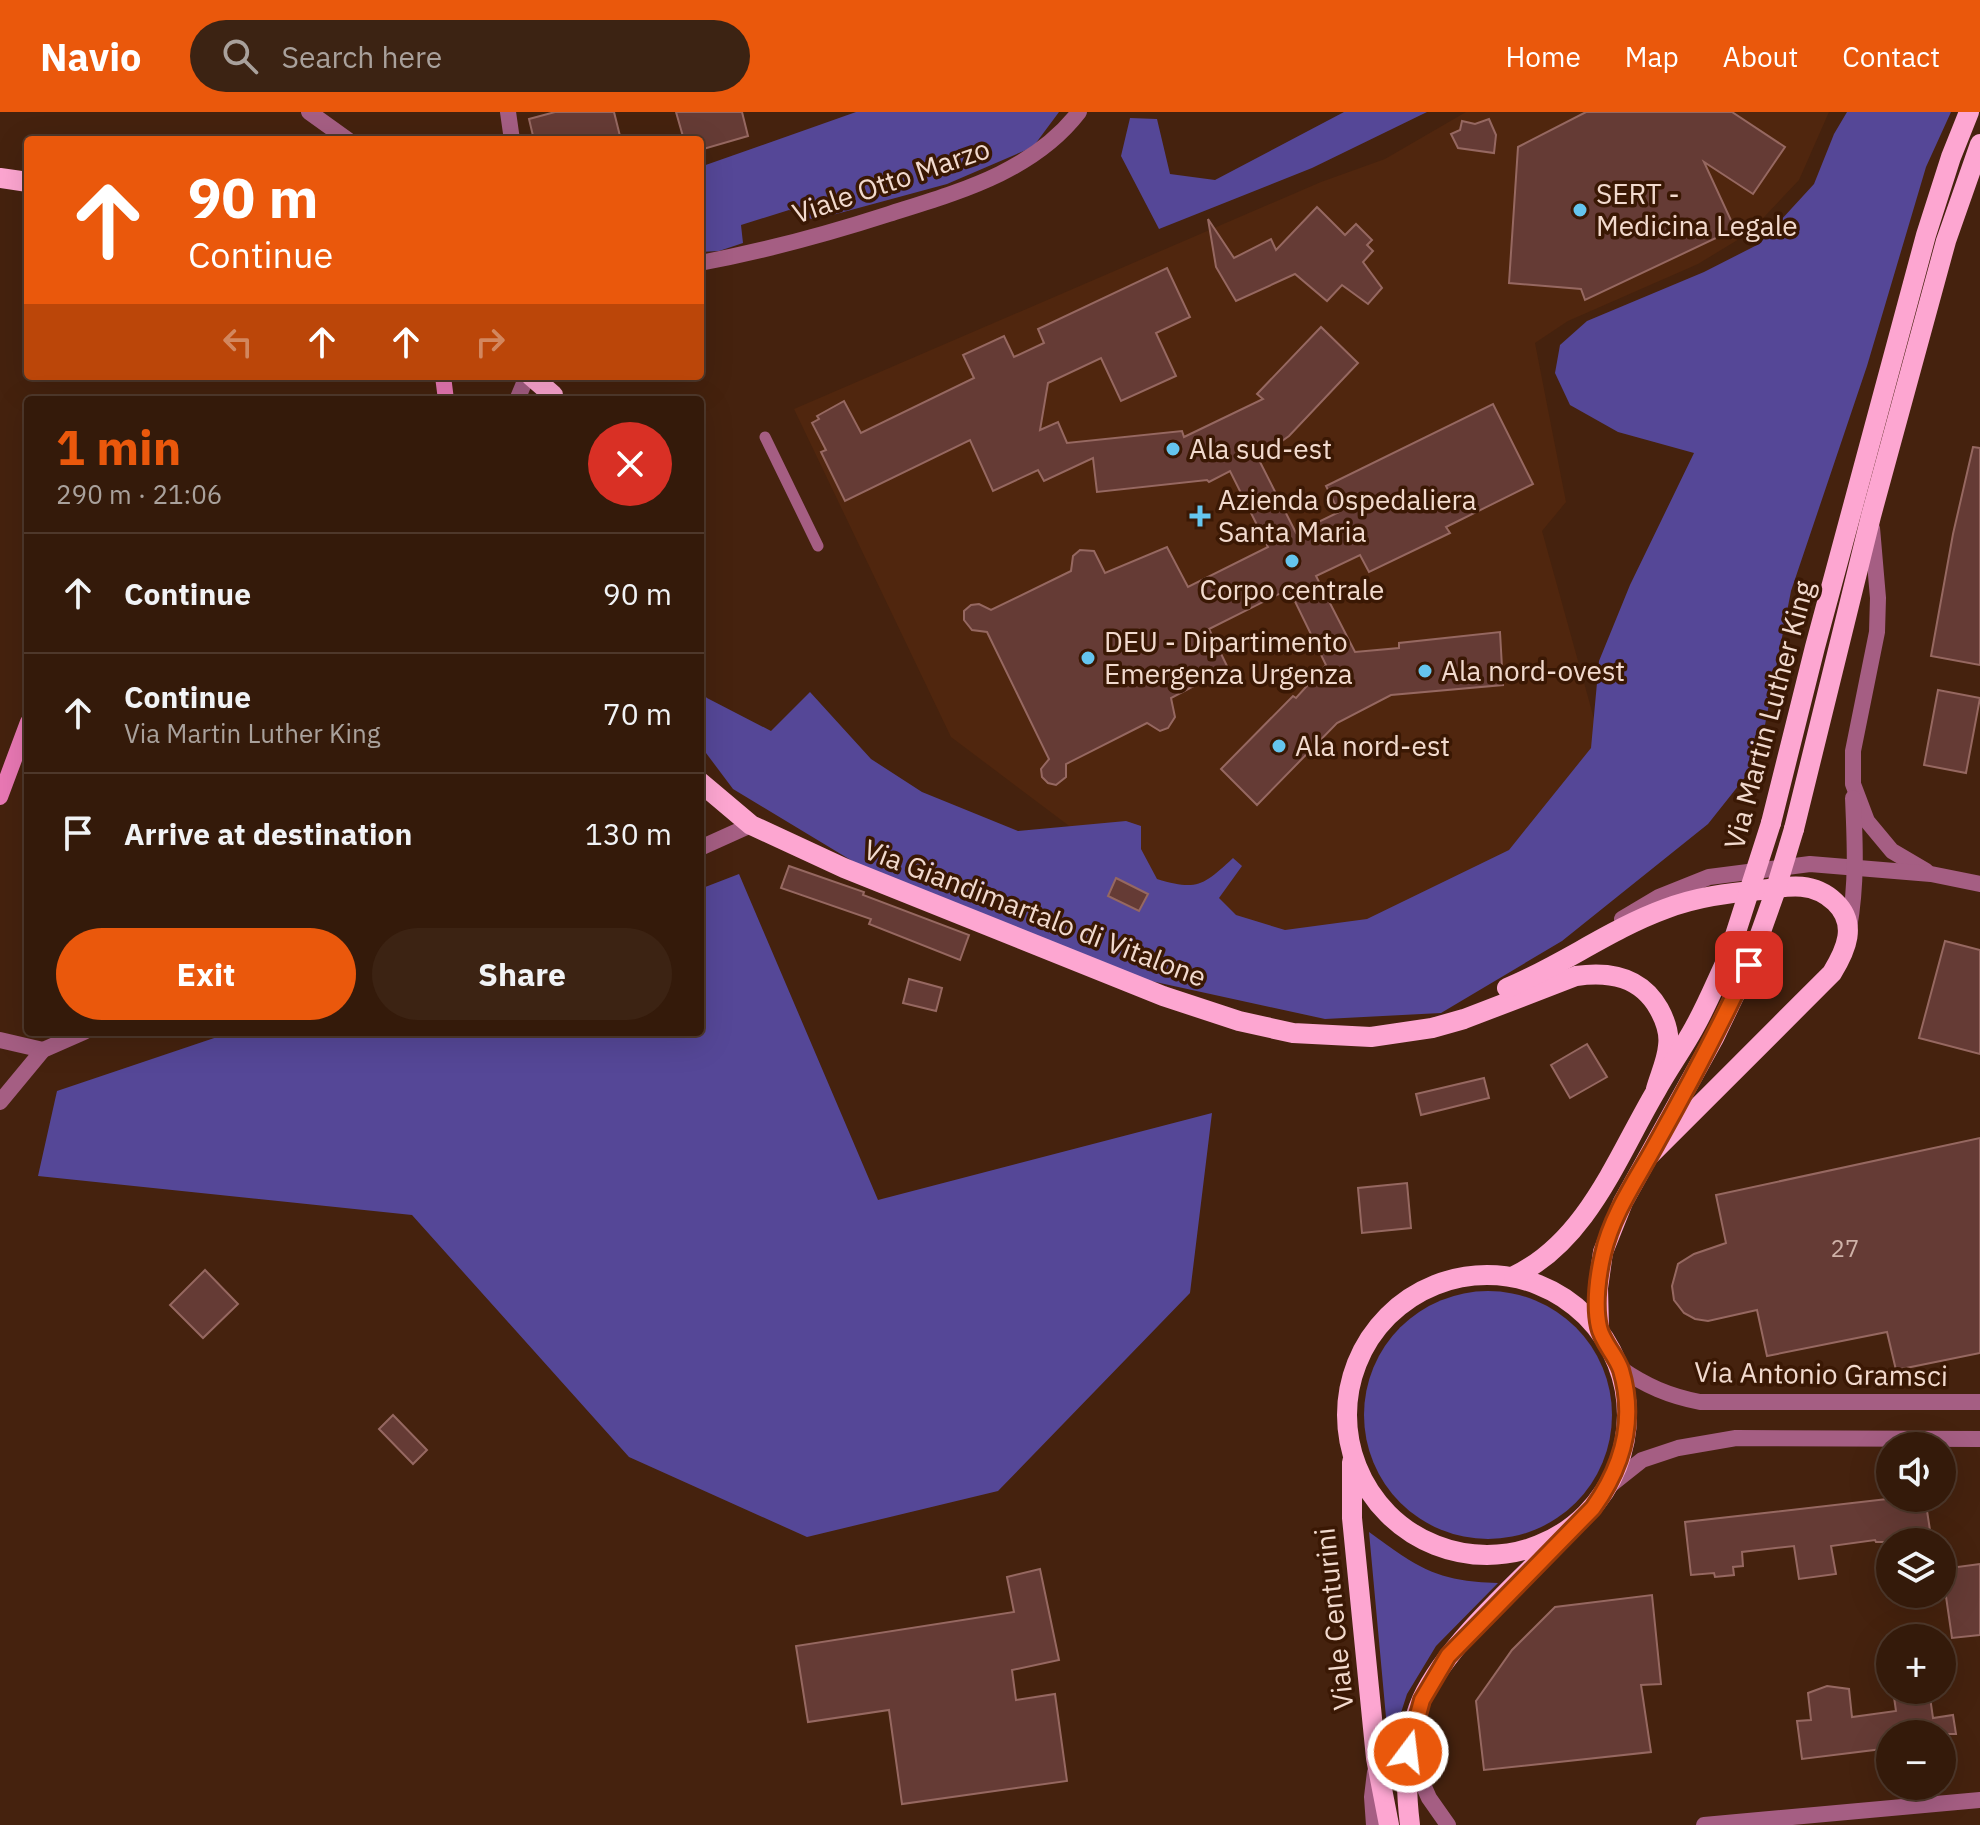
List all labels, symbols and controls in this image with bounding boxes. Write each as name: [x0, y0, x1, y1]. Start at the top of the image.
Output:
search box: [190, 20, 750, 92]
text: Navio: [40, 32, 142, 81]
icon: search: [218, 34, 262, 78]
text: Search here: [282, 37, 442, 76]
text: Home: [1505, 38, 1581, 75]
text: Map: [1625, 38, 1679, 75]
text: About: [1723, 38, 1798, 75]
text: Contact: [1842, 38, 1940, 75]
street label: Viale Otto Marzo: [787, 129, 994, 232]
text: 90 m: [188, 161, 318, 233]
icon: ahead: [56, 168, 160, 272]
place label: SERT - Medicina Legale: [1596, 175, 1798, 244]
marker: SERT - Medicina Legale: [1571, 201, 1589, 219]
text: Continue: [188, 231, 333, 278]
icon: left: [216, 320, 260, 364]
icon: ahead: [300, 320, 344, 364]
icon: ahead: [384, 320, 428, 364]
icon: right: [468, 320, 512, 364]
text: 1 min: [56, 416, 181, 478]
button: close: [588, 422, 672, 506]
place label: Ala sud-est: [1189, 430, 1332, 467]
marker: Ala sud-est: [1164, 440, 1182, 458]
text: 290 m · 21:06: [56, 477, 222, 511]
place label: Azienda Ospedaliera Santa Maria: [1218, 481, 1477, 550]
marker: Azienda Ospedaliera Santa Maria: [1189, 505, 1211, 527]
marker: Corpo centrale: [1283, 552, 1301, 570]
icon: ahead: [56, 571, 100, 615]
place label: Corpo centrale: [1200, 571, 1385, 608]
text: Continue: [124, 574, 251, 613]
text: 90 m: [603, 574, 672, 613]
street label: Via Martin Luther King: [1715, 577, 1822, 853]
place label: DEU - Dipartimento Emergenza Urgenza: [1104, 623, 1353, 692]
marker: DEU - Dipartimento Emergenza Urgenza: [1079, 649, 1097, 667]
place label: Ala nord-ovest: [1441, 652, 1625, 689]
marker: Ala nord-ovest: [1416, 662, 1434, 680]
text: Continue: [124, 677, 251, 716]
icon: ahead: [56, 691, 100, 735]
text: 70 m: [603, 694, 672, 733]
text: Via Martin Luther King: [124, 716, 380, 750]
place label: Ala nord-est: [1295, 727, 1450, 764]
marker: Ala nord-est: [1270, 737, 1288, 755]
icon: arrive: [56, 811, 100, 855]
text: Arrive at destination: [124, 814, 412, 853]
text: 130 m: [585, 814, 672, 853]
street label: Via Giandimartalo di Vitalone: [859, 830, 1212, 995]
button: Exit: [56, 928, 356, 1020]
button: Share: [372, 928, 672, 1020]
pin: [1715, 931, 1783, 999]
icon: arrive: [1727, 943, 1771, 987]
house number: 27: [1831, 1232, 1859, 1264]
street label: Via Antonio Gramsci: [1694, 1353, 1948, 1394]
map controls: [1876, 1432, 1956, 1800]
button: sound: [1876, 1432, 1956, 1512]
street label: Viale Centurini: [1306, 1526, 1361, 1712]
button: layers: [1876, 1528, 1956, 1608]
button: +: [1876, 1624, 1956, 1704]
position arrow: [1366, 1710, 1450, 1794]
button: −: [1876, 1720, 1956, 1800]

